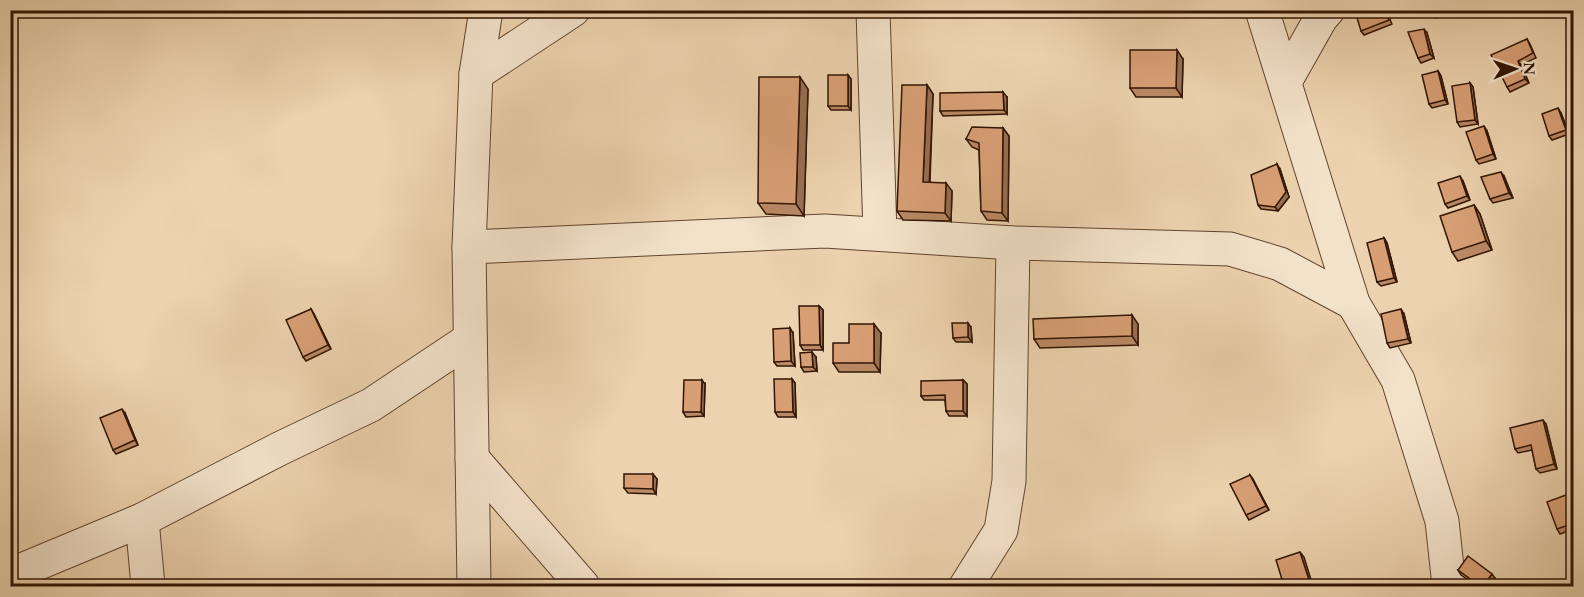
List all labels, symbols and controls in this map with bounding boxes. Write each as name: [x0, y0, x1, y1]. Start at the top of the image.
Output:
north arrow: [1485, 39, 1545, 99]
text: N: [1519, 62, 1540, 75]

